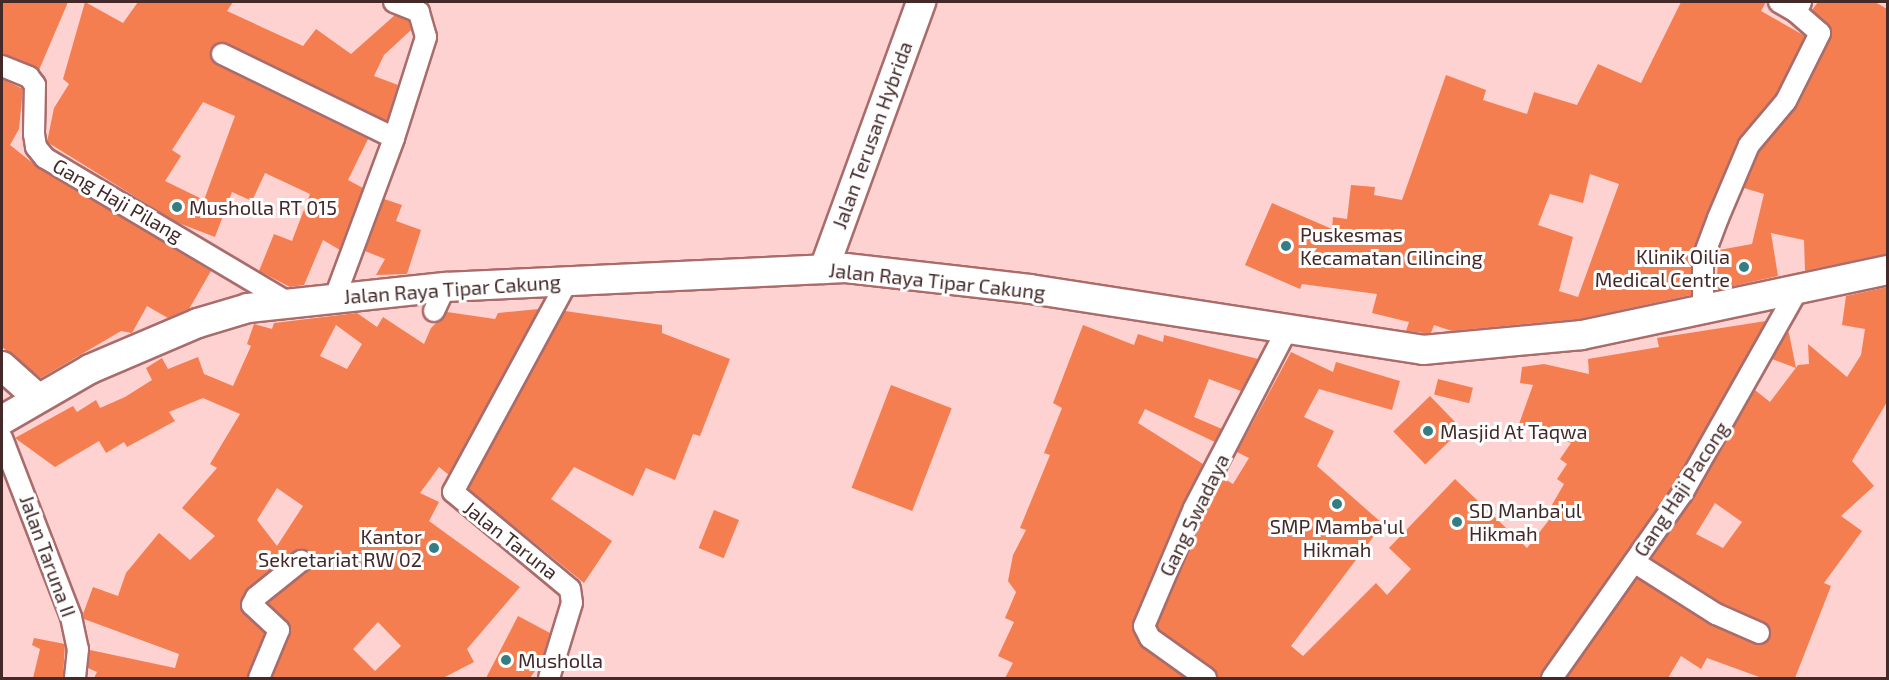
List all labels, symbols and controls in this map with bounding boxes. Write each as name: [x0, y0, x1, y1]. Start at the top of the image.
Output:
street label: Jalan Terusan Hybrida: [827, 38, 917, 232]
street label: Gang Haji Pilang: [49, 153, 187, 247]
place label: Musholla RT 015: [189, 195, 337, 219]
marker: Musholla RT 015: [170, 200, 184, 214]
place label: Puskesmas Kecamatan Cilincing: [1300, 222, 1483, 269]
marker: Puskesmas Kecamatan Cilincing: [1277, 237, 1295, 255]
place label: Klinik Oilia Medical Centre: [1594, 244, 1730, 291]
street label: Jalan Raya Tipar Cakung: [827, 258, 1047, 304]
marker: Klinik Oilia Medical Centre: [1735, 258, 1753, 276]
street label: Jalan Raya Tipar Cakung: [342, 269, 562, 309]
street label: Gang Haji Pacong: [1628, 417, 1734, 561]
place label: Masjid At Taqwa: [1440, 419, 1588, 443]
marker: Masjid At Taqwa: [1421, 424, 1435, 438]
street label: Gang Swadaya: [1154, 450, 1234, 580]
street label: Jalan Taruna II: [15, 492, 81, 620]
street label: Jalan Taruna: [459, 496, 563, 584]
marker: SMP Mamba'ul Hikmah: [1330, 497, 1344, 511]
place label: SD Manba'ul Hikmah: [1469, 498, 1582, 545]
place label: SMP Mamba'ul Hikmah: [1270, 514, 1404, 561]
marker: SD Manba'ul Hikmah: [1450, 515, 1464, 529]
place label: Kantor Sekretariat RW 02: [258, 524, 422, 571]
marker: Kantor Sekretariat RW 02: [427, 541, 441, 555]
place label: Musholla: [518, 648, 603, 672]
marker: Musholla: [499, 653, 513, 667]

